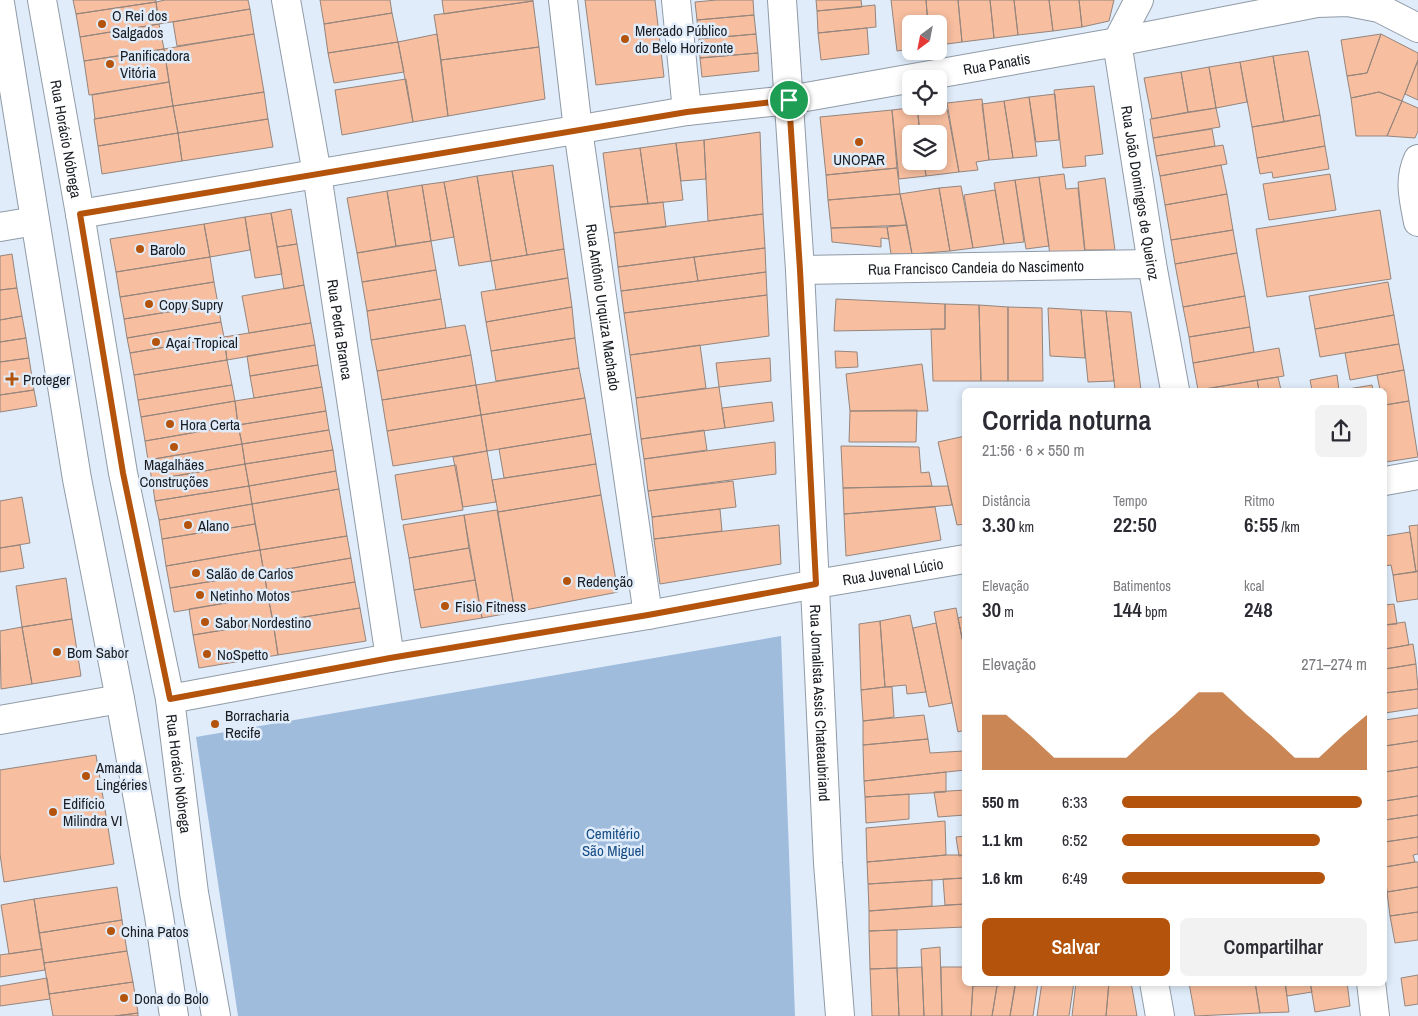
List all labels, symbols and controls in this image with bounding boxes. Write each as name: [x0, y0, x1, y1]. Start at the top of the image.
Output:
place label: O Rei dos Salgados: [112, 5, 167, 43]
north arrow: [902, 15, 948, 60]
map controls: [902, 15, 947, 170]
marker: O Rei dos Salgados: [96, 18, 108, 30]
place label: Mercado Público do Belo Horizonte: [635, 20, 734, 58]
marker: Mercado Público do Belo Horizonte: [619, 33, 631, 45]
place label: Panificadora Vitória: [120, 45, 190, 83]
street label: Rua Panatis: [961, 47, 1032, 80]
marker: Panificadora Vitória: [104, 58, 116, 70]
button: locate: [902, 70, 947, 115]
street label: Rua Horácio Nóbrega: [46, 78, 87, 200]
pin: [768, 79, 810, 121]
icon: arrive: [775, 86, 803, 114]
street label: Rua João Domingos de Queiroz: [1117, 104, 1165, 282]
button: layers: [902, 125, 947, 170]
marker: UNOPAR: [853, 136, 865, 148]
place label: UNOPAR: [833, 149, 885, 170]
street label: Rua Antônio Urquiza Machado: [581, 222, 626, 392]
place label: Barolo: [150, 239, 186, 260]
marker: Barolo: [134, 243, 146, 255]
street label: Rua Francisco Candeia do Nascimento: [868, 255, 1084, 279]
street label: Rua Pedra Branca: [323, 278, 358, 381]
place label: Copy Supry: [159, 294, 224, 315]
marker: Copy Supry: [143, 298, 155, 310]
place label: Açaí Tropical: [165, 332, 238, 353]
marker: Açaí Tropical: [150, 336, 162, 348]
place label: Proteger: [23, 369, 70, 390]
marker: Proteger: [5, 372, 19, 386]
text: Corrida noturna: [982, 401, 1151, 439]
button: share: [1315, 405, 1367, 457]
place label: Hora Certa: [180, 414, 240, 435]
marker: Hora Certa: [164, 418, 176, 430]
text: 21:56 · 6 × 550 m: [982, 439, 1085, 461]
marker: Magalhães Construções: [168, 441, 180, 453]
place label: Magalhães Construções: [139, 454, 209, 492]
text: Distância: [982, 492, 1031, 510]
text: Tempo: [1113, 492, 1147, 510]
text: Ritmo: [1244, 492, 1275, 510]
text: 3.30: [982, 510, 1016, 539]
text: 22:50: [1113, 510, 1157, 539]
text: 6:55: [1244, 510, 1278, 539]
place label: Alano: [197, 515, 230, 536]
text: km: [1016, 518, 1034, 536]
text: /km: [1278, 518, 1300, 536]
marker: Alano: [182, 519, 194, 531]
street label: Rua Juvenal Lúcio: [841, 552, 945, 590]
place label: Salão de Carlos: [206, 563, 294, 584]
marker: Salão de Carlos: [190, 567, 202, 579]
place label: Redenção: [577, 571, 633, 592]
marker: Redenção: [561, 575, 573, 587]
text: Elevação: [982, 577, 1029, 595]
text: Batimentos: [1113, 577, 1171, 595]
text: kcal: [1244, 577, 1264, 595]
place label: Netinho Motos: [210, 585, 290, 606]
marker: Netinho Motos: [194, 589, 206, 601]
text: 30: [982, 595, 1001, 624]
text: 144: [1113, 595, 1142, 624]
text: 248: [1244, 595, 1273, 624]
place label: Fisio Fitness: [455, 596, 526, 617]
marker: Fisio Fitness: [439, 600, 451, 612]
text: m: [1001, 603, 1014, 621]
text: bpm: [1142, 603, 1167, 621]
street label: Rua Jornalista Assis Chateaubriand: [805, 604, 836, 802]
place label: Sabor Nordestino: [215, 612, 312, 633]
marker: Sabor Nordestino: [199, 616, 211, 628]
place label: Bom Sabor: [67, 642, 129, 663]
place label: NoSpetto: [217, 644, 268, 665]
marker: Bom Sabor: [51, 646, 63, 658]
marker: NoSpetto: [201, 648, 213, 660]
text: Elevação: [982, 653, 1036, 675]
text: 271–274 m: [1301, 653, 1367, 675]
place label: Borracharia Recife: [225, 705, 289, 743]
street label: Rua Horácio Nóbrega: [161, 713, 197, 835]
marker: Borracharia Recife: [209, 718, 221, 730]
place label: Amanda Lingéries: [95, 757, 147, 795]
marker: Amanda Lingéries: [80, 770, 92, 782]
text: 550 m: [982, 791, 1019, 813]
text: 6:33: [1062, 791, 1088, 813]
place label: Edifício Milindra VI: [63, 793, 122, 831]
marker: Edifício Milindra VI: [47, 806, 59, 818]
park label: Cemitério São Miguel: [582, 823, 644, 861]
text: 1.1 km: [982, 829, 1023, 851]
text: 6:52: [1062, 829, 1088, 851]
text: 1.6 km: [982, 867, 1023, 889]
text: 6:49: [1062, 867, 1088, 889]
button: Salvar: [982, 918, 1170, 976]
button: Compartilhar: [1180, 918, 1367, 976]
place label: China Patos: [121, 921, 189, 942]
marker: China Patos: [105, 925, 117, 937]
place label: Dona do Bolo: [134, 988, 209, 1009]
marker: Dona do Bolo: [118, 992, 130, 1004]

